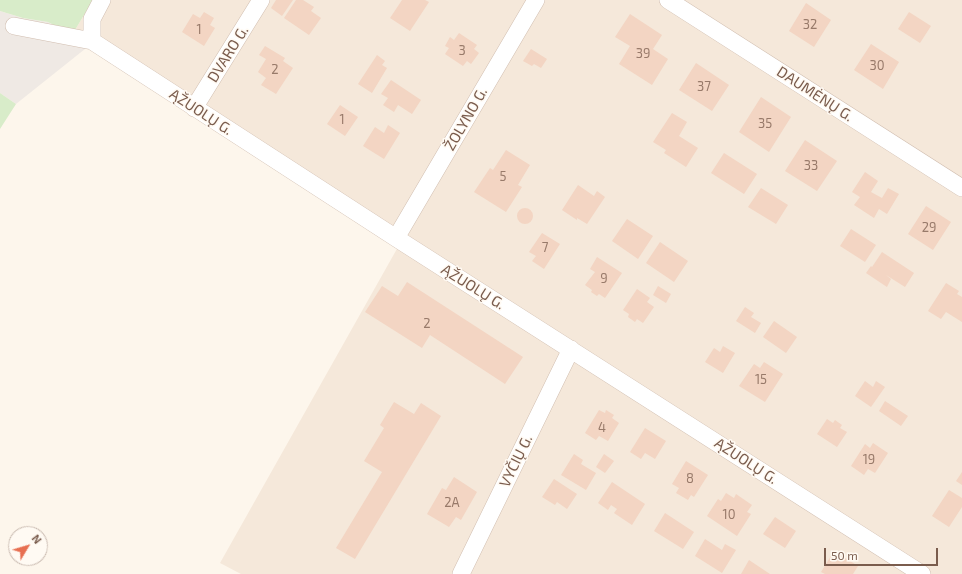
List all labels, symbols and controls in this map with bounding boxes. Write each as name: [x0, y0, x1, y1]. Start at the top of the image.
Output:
house number: 32: [803, 17, 817, 33]
house number: 1: [196, 22, 202, 38]
street label: DVARO G.: [204, 22, 252, 86]
house number: 3: [458, 43, 466, 59]
house number: 39: [636, 46, 650, 62]
house number: 30: [869, 58, 885, 74]
house number: 2: [271, 62, 279, 78]
street label: DAUMĖNŲ G.: [773, 63, 857, 125]
house number: 37: [697, 79, 711, 95]
street label: ŽOLYNO G.: [441, 84, 491, 154]
street label: ĄŽUOLŲ G.: [166, 85, 236, 139]
house number: 1: [339, 112, 345, 128]
house number: 35: [758, 116, 772, 132]
house number: 33: [804, 158, 818, 174]
house number: 5: [500, 169, 506, 185]
house number: 29: [922, 220, 936, 236]
house number: 7: [542, 240, 548, 256]
street label: ĄŽUOLŲ G.: [438, 260, 508, 314]
house number: 9: [600, 271, 608, 287]
house number: 2: [423, 316, 431, 332]
house number: 15: [755, 372, 767, 388]
house number: 4: [598, 420, 606, 436]
street label: VYČIŲ G.: [496, 432, 536, 490]
street label: ĄŽUOLŲ G.: [711, 434, 781, 488]
house number: 19: [863, 452, 875, 468]
house number: 8: [686, 471, 694, 487]
house number: 2A: [444, 495, 460, 511]
house number: 10: [722, 507, 736, 523]
north arrow: [8, 526, 48, 566]
text: N: [29, 532, 45, 546]
scale bar: [826, 540, 940, 566]
text: 50 m: [831, 548, 858, 562]

